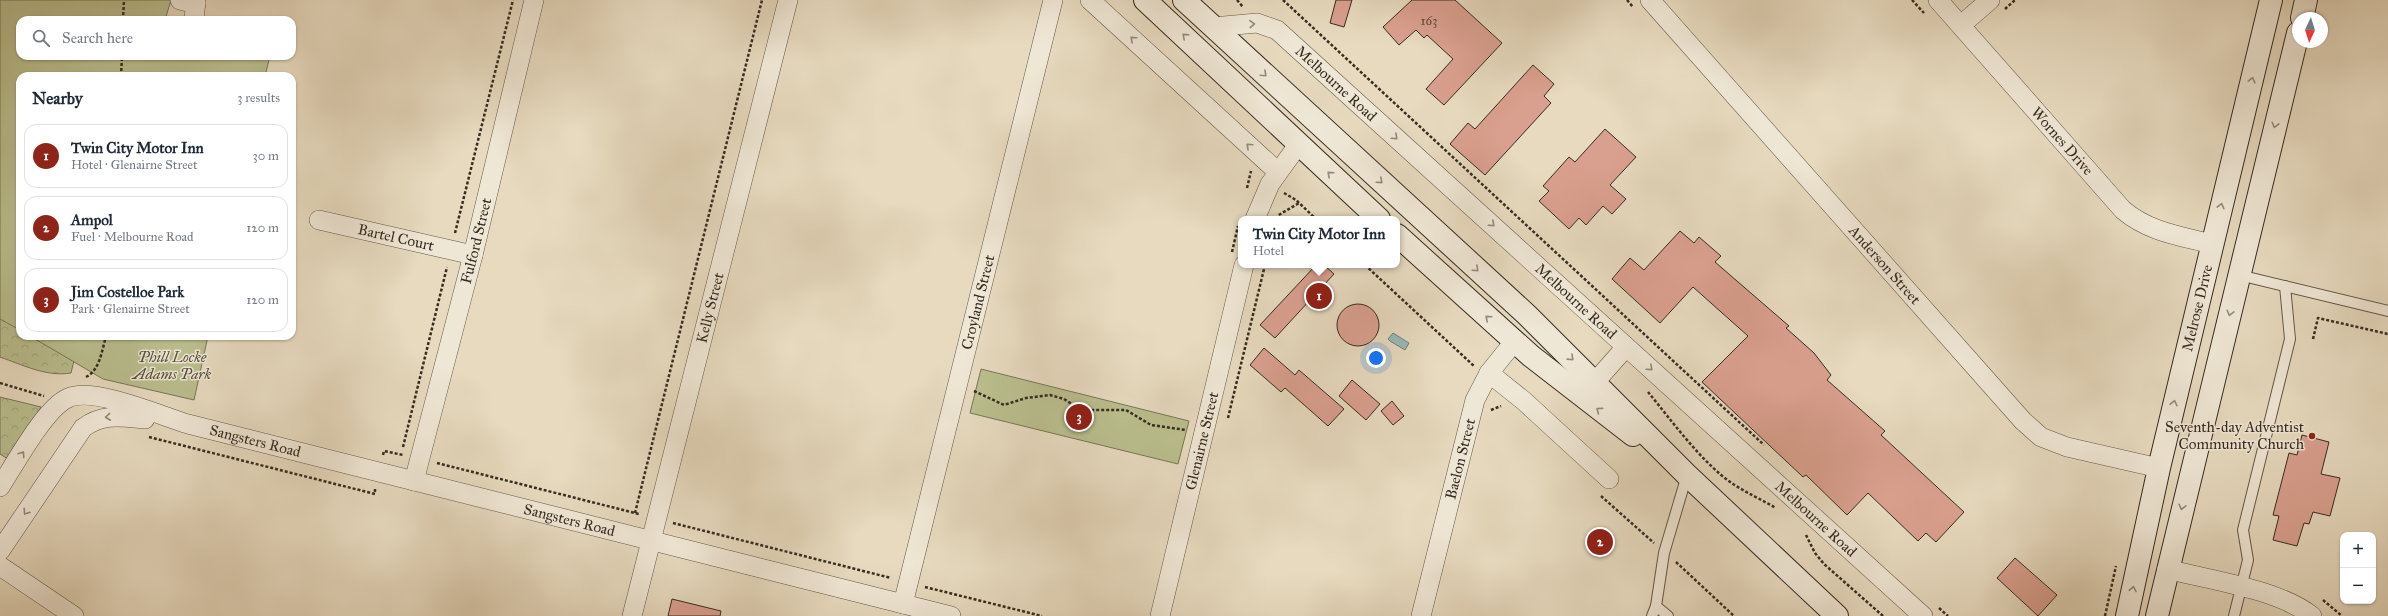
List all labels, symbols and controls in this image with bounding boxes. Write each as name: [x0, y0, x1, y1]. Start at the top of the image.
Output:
north arrow: [2292, 12, 2328, 48]
house number: 163: [1421, 13, 1437, 29]
search box: [16, 16, 296, 60]
one-way arrow: [1249, 20, 1255, 28]
icon: search: [30, 27, 52, 49]
text: Search here: [62, 29, 133, 47]
one-way arrow: [1182, 34, 1190, 41]
one-way arrow: [1130, 37, 1137, 44]
street label: Melbourne Road: [1291, 42, 1381, 125]
one-way arrow: [1259, 69, 1267, 77]
one-way arrow: [2247, 77, 2255, 83]
text: Nearby: [32, 88, 83, 109]
text: 3 results: [237, 90, 280, 106]
street label: Wornes Drive: [2028, 103, 2097, 179]
one-way arrow: [2272, 122, 2280, 128]
one-way arrow: [1391, 132, 1398, 139]
text: Twin City Motor Inn: [71, 139, 204, 157]
one-way arrow: [1246, 143, 1254, 151]
text: 1: [43, 148, 49, 164]
text: 30 m: [253, 148, 279, 164]
text: Hotel · Glenairne Street: [71, 157, 198, 173]
one-way arrow: [1327, 171, 1335, 179]
one-way arrow: [1375, 176, 1383, 184]
street label: Fulford Street: [457, 195, 495, 286]
one-way arrow: [2216, 203, 2225, 210]
text: Ampol: [71, 211, 113, 229]
popup: [1238, 216, 1400, 268]
text: 2: [43, 220, 49, 236]
text: 120 m: [246, 220, 279, 236]
street label: Bartel Court: [356, 220, 437, 255]
one-way arrow: [1487, 220, 1494, 227]
street label: Anderson Street: [1844, 221, 1925, 309]
text: Twin City Motor Inn: [1253, 225, 1385, 243]
text: Fuel · Melbourne Road: [71, 229, 194, 245]
text: Hotel: [1253, 243, 1284, 259]
street label: Croyland Street: [958, 252, 999, 351]
street label: Melbourne Road: [1531, 260, 1621, 343]
street label: Melrose Drive: [2178, 263, 2216, 353]
one-way arrow: [1471, 264, 1479, 271]
street label: Kelly Street: [692, 270, 728, 345]
pin: 1: [1306, 281, 1332, 311]
text: Jim Costelloe Park: [71, 283, 184, 301]
text: 3: [43, 292, 49, 308]
text: 120 m: [246, 292, 279, 308]
text: Park · Glenairne Street: [71, 301, 190, 317]
one-way arrow: [2226, 310, 2234, 316]
one-way arrow: [1486, 316, 1493, 323]
park label: Phill Locke Adams Park: [131, 348, 212, 383]
your location: [1366, 348, 1386, 368]
one-way arrow: [1566, 353, 1574, 361]
one-way arrow: [1645, 364, 1653, 371]
street label: Glenairne Street: [1181, 389, 1222, 492]
one-way arrow: [2170, 400, 2178, 406]
pin: 3: [1066, 402, 1092, 432]
one-way arrow: [1596, 408, 1603, 415]
one-way arrow: [105, 412, 111, 421]
street label: Baelon Street: [1442, 416, 1479, 501]
place label: Seventh-day Adventist Community Church: [2165, 418, 2305, 453]
street label: Sangsters Road: [208, 421, 303, 461]
marker: Seventh-day Adventist Community Church: [2307, 431, 2317, 441]
one-way arrow: [17, 451, 24, 458]
street label: Melbourne Road: [1771, 477, 1861, 561]
street label: Sangsters Road: [522, 500, 617, 540]
one-way arrow: [2178, 503, 2187, 510]
one-way arrow: [23, 508, 30, 515]
pin: 2: [1587, 527, 1613, 557]
map controls: [2340, 532, 2376, 604]
button: +: [2340, 532, 2376, 568]
button: −: [2340, 568, 2376, 604]
one-way arrow: [2128, 586, 2136, 592]

